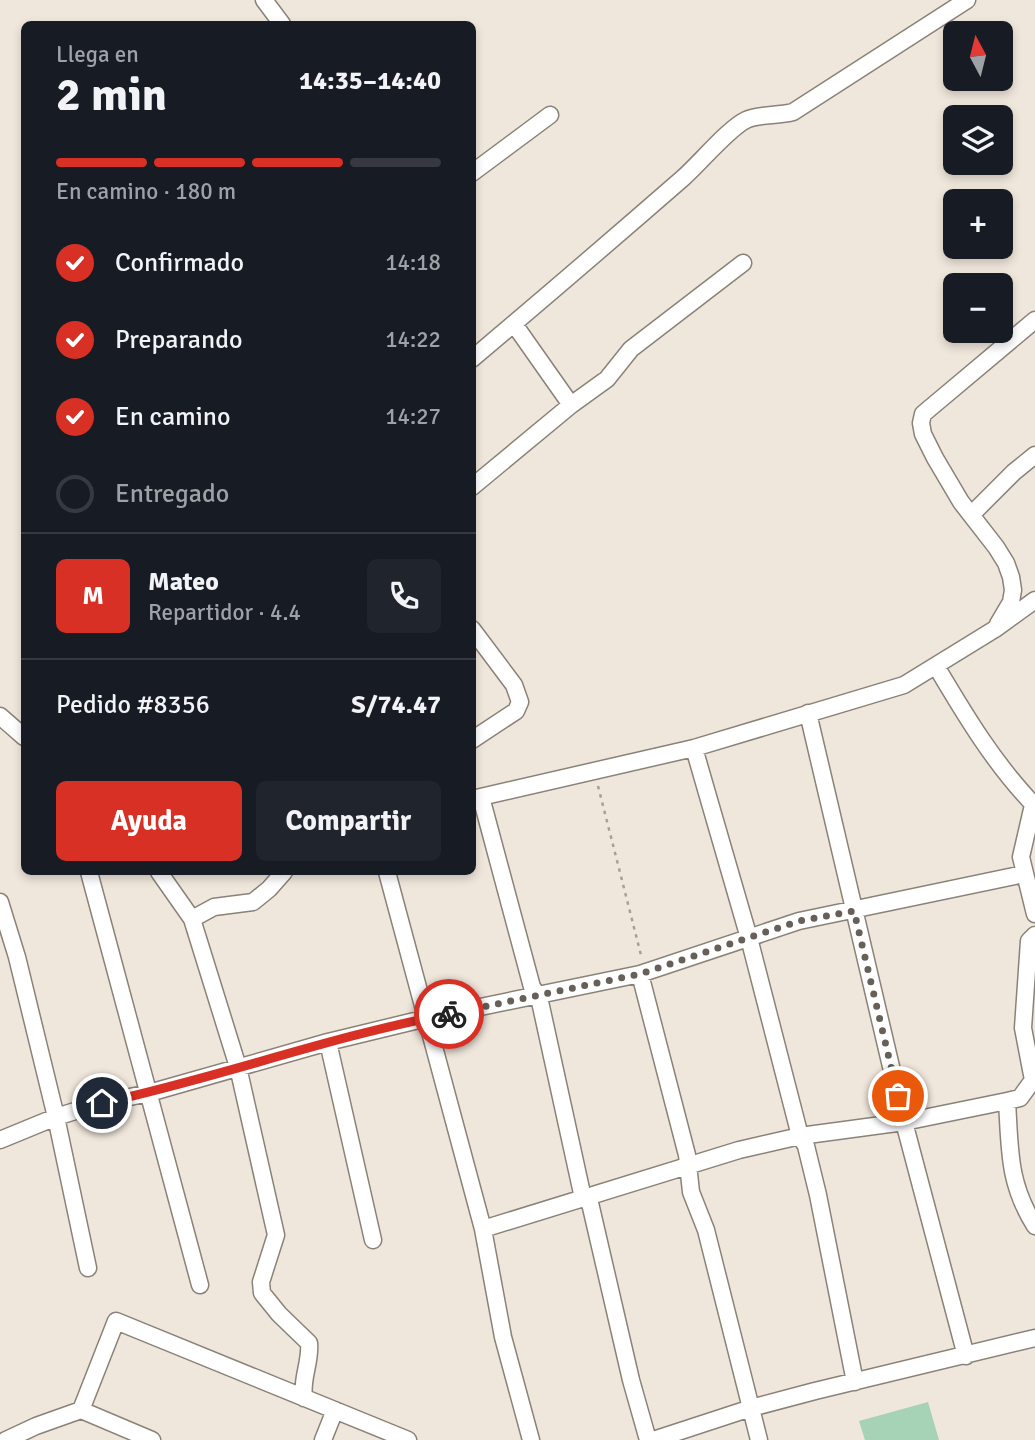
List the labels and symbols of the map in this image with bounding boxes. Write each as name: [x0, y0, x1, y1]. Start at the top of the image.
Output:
north arrow: [943, 21, 1013, 91]
courier: [414, 979, 484, 1049]
pin: [868, 1066, 928, 1126]
pin: [72, 1073, 132, 1133]

